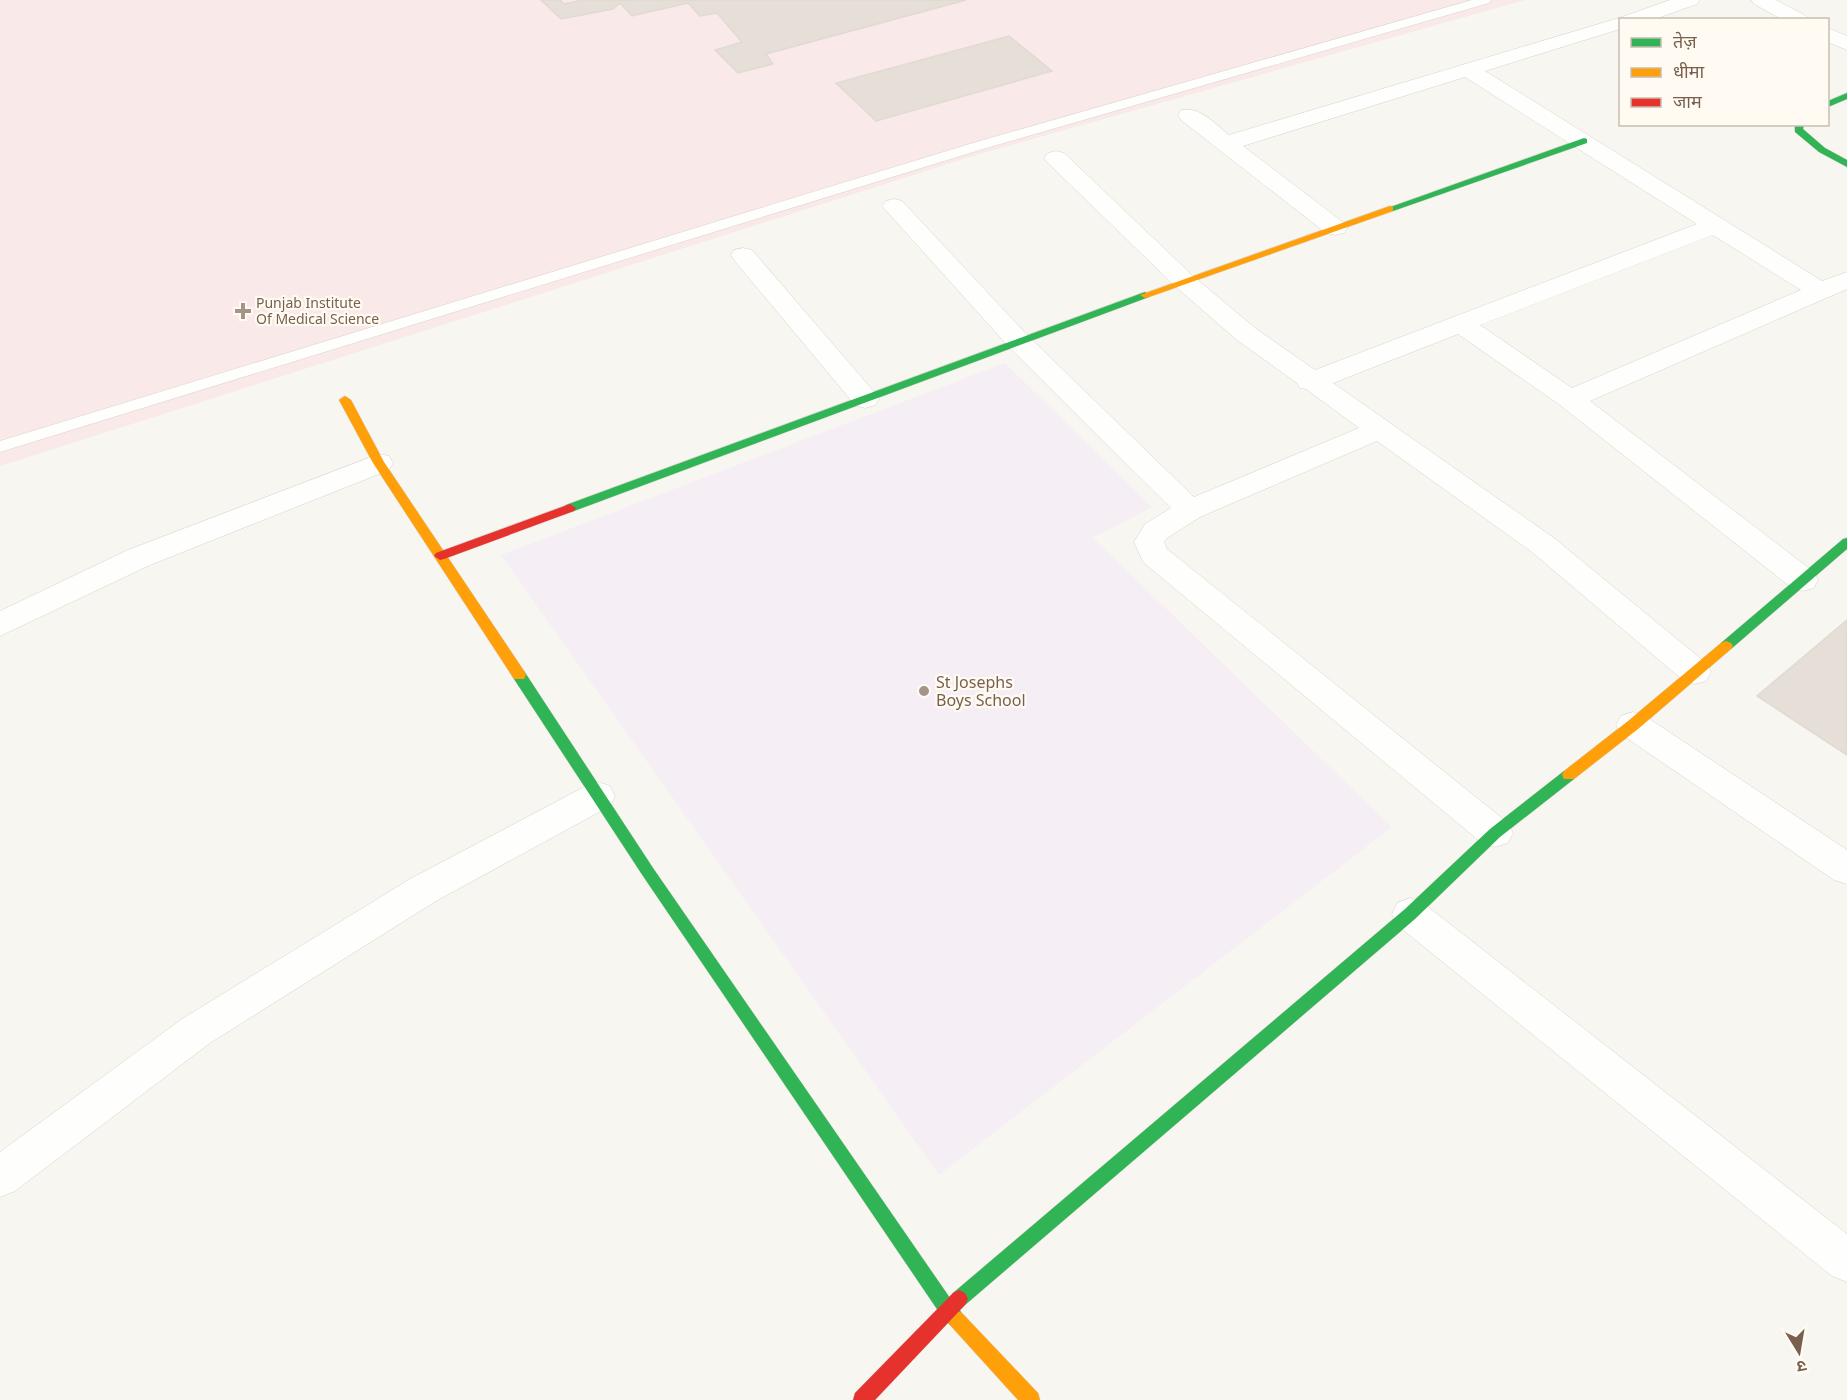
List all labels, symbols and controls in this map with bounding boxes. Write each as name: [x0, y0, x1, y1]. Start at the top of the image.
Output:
legend: [1619, 18, 1829, 126]
text: तेज़: [1673, 29, 1697, 53]
text: धीमा: [1673, 59, 1704, 83]
text: जाम: [1673, 89, 1703, 113]
place label: Punjab Institute Of Medical Science: [256, 293, 379, 328]
marker: Punjab Institute Of Medical Science: [234, 302, 252, 320]
place label: St Josephs Boys School: [936, 671, 1026, 711]
marker: St Josephs Boys School: [917, 684, 931, 698]
north arrow: [1769, 1322, 1829, 1382]
text: उ: [1795, 1355, 1809, 1379]

